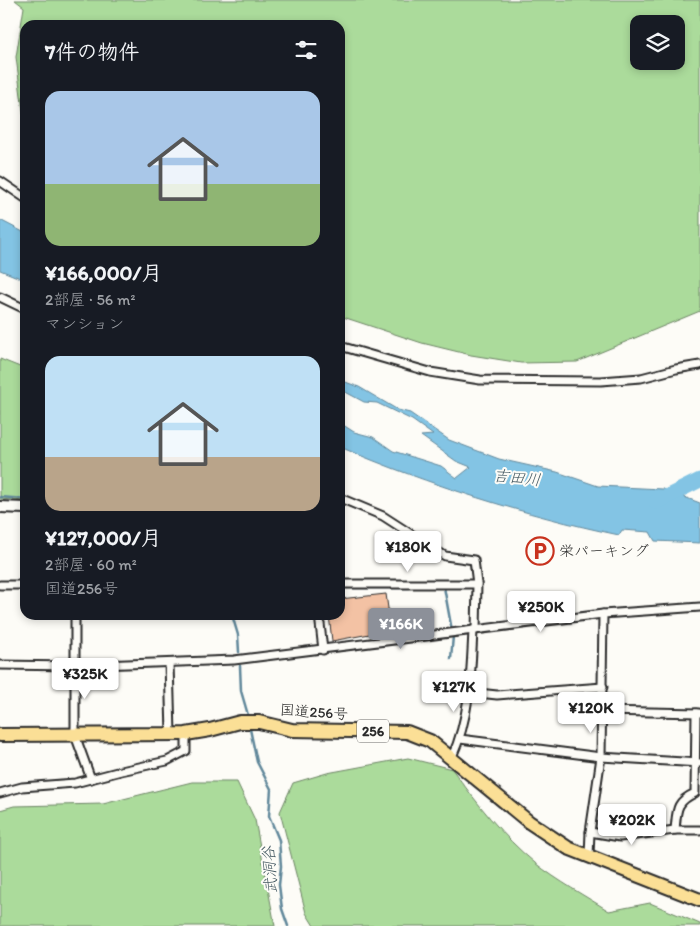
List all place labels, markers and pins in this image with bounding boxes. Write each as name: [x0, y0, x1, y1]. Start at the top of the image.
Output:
pin: ¥180K: [373, 530, 443, 573]
parking icon: 栄パーキング: [525, 536, 555, 566]
place label: 栄パーキング: [559, 542, 649, 560]
pin: ¥250K: [506, 590, 576, 633]
pin: ¥166K: [366, 608, 436, 650]
pin: ¥325K: [50, 658, 120, 700]
pin: ¥127K: [419, 670, 489, 713]
pin: ¥120K: [556, 692, 626, 734]
pin: ¥202K: [597, 804, 667, 846]

